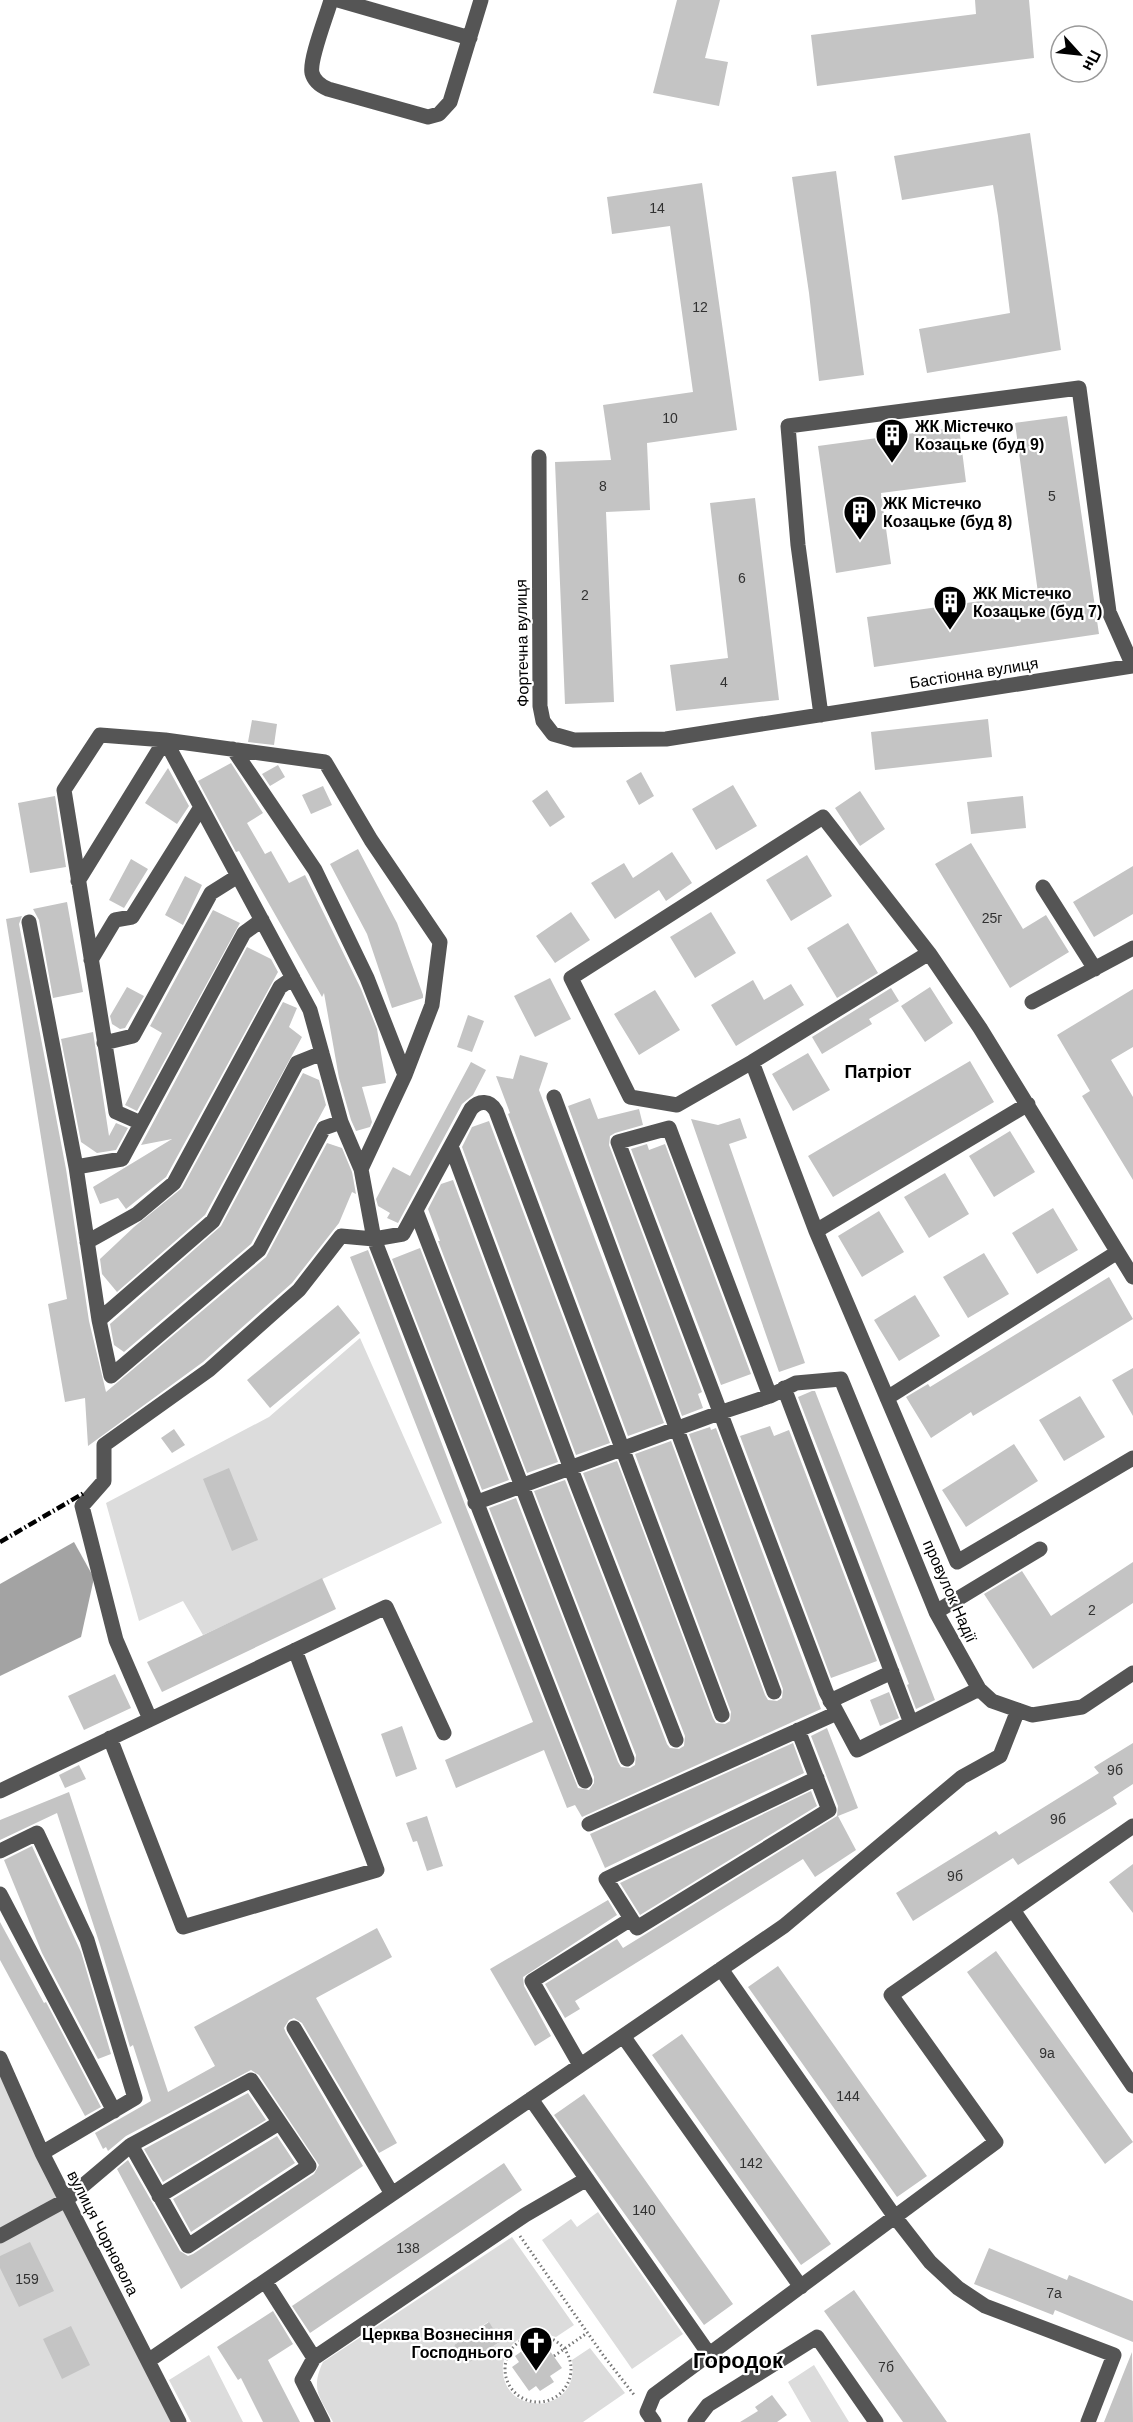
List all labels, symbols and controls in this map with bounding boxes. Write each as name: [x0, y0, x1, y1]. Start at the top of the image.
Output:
north arrow: [1049, 24, 1109, 84]
text: Пн: [1080, 47, 1104, 74]
house number: 14: [649, 200, 665, 216]
house number: 12: [692, 299, 708, 315]
house number: 10: [662, 410, 678, 426]
building icon: ЖК Містечко Козацьке (буд 9): [874, 417, 910, 464]
place label: ЖК Містечко Козацьке (буд 9): [914, 418, 1044, 453]
house number: 8: [599, 478, 607, 494]
house number: 5: [1048, 488, 1056, 504]
building icon: ЖК Містечко Козацьке (буд 8): [842, 494, 878, 541]
place label: ЖК Містечко Козацьке (буд 8): [882, 495, 1012, 530]
house number: 6: [738, 570, 746, 586]
street label: Фортечна вулиця: [512, 579, 532, 707]
building icon: ЖК Містечко Козацьке (буд 7): [932, 584, 968, 631]
place label: ЖК Містечко Козацьке (буд 7): [972, 585, 1102, 620]
house number: 2: [581, 587, 589, 603]
street label: Бастіонна вулиця: [908, 654, 1040, 692]
house number: 4: [720, 674, 728, 690]
house number: 25г: [982, 910, 1002, 926]
district label: Патріот: [844, 1062, 912, 1082]
street label: провулок Надії: [920, 1537, 980, 1645]
house number: 2: [1088, 1602, 1096, 1618]
house number: 9б: [1107, 1762, 1123, 1778]
house number: 9б: [1050, 1811, 1066, 1827]
house number: 9б: [947, 1868, 963, 1884]
house number: 9а: [1039, 2045, 1055, 2061]
house number: 144: [836, 2088, 860, 2104]
house number: 142: [739, 2155, 763, 2171]
street label: вулиця Чорновола: [64, 2168, 142, 2298]
house number: 140: [632, 2202, 656, 2218]
house number: 138: [396, 2240, 420, 2256]
house number: 159: [15, 2271, 39, 2287]
house number: 7а: [1046, 2285, 1062, 2301]
church icon: Церква Вознесіння Господнього: [518, 2325, 554, 2372]
place label: Церква Вознесіння Господнього: [362, 2326, 513, 2361]
district label: Городок: [693, 2348, 784, 2373]
house number: 7б: [878, 2359, 894, 2375]

